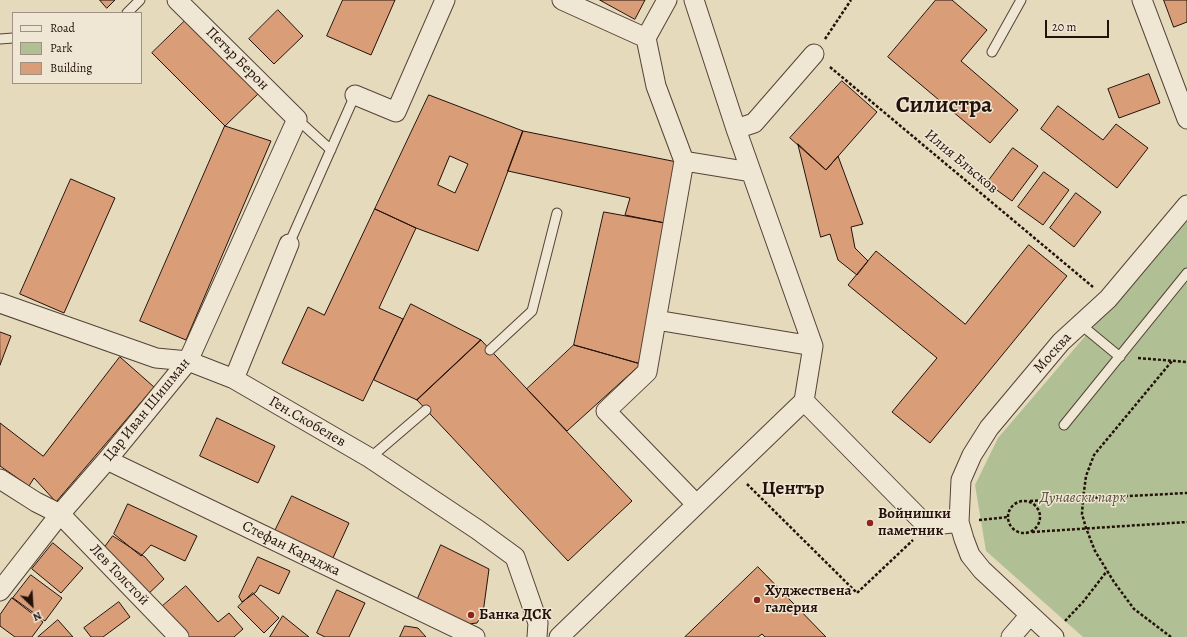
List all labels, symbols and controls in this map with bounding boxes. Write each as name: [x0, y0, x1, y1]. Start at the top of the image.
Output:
legend: [12, 12, 142, 84]
scale bar: [1047, 12, 1111, 38]
text: 20 m: [1052, 19, 1076, 35]
text: Road: [50, 20, 75, 36]
street label: Петър Берон: [202, 24, 272, 94]
text: Park: [50, 40, 73, 56]
text: Building: [50, 60, 92, 76]
district label: Силистра: [896, 92, 992, 120]
street label: Илия Блъсков: [921, 126, 1001, 198]
street label: Москва: [1030, 329, 1076, 377]
street label: Цар Иван Шишман: [100, 355, 194, 465]
street label: Ген.Скобелев: [265, 393, 349, 451]
district label: Център: [762, 478, 824, 500]
park label: Дунавски парк: [1040, 489, 1126, 507]
place label: Войнишки паметник: [878, 505, 951, 540]
street label: Стефан Караджа: [239, 517, 343, 581]
marker: Войнишки паметник: [865, 518, 875, 528]
street label: Лев Толстой: [85, 541, 153, 609]
place label: Худжествена галерия: [765, 582, 852, 617]
north arrow: [12, 585, 52, 625]
marker: Худжествена галерия: [752, 595, 762, 605]
place label: Банка ДСК: [479, 606, 551, 624]
text: N: [30, 608, 44, 625]
marker: Банка ДСК: [466, 610, 476, 620]

